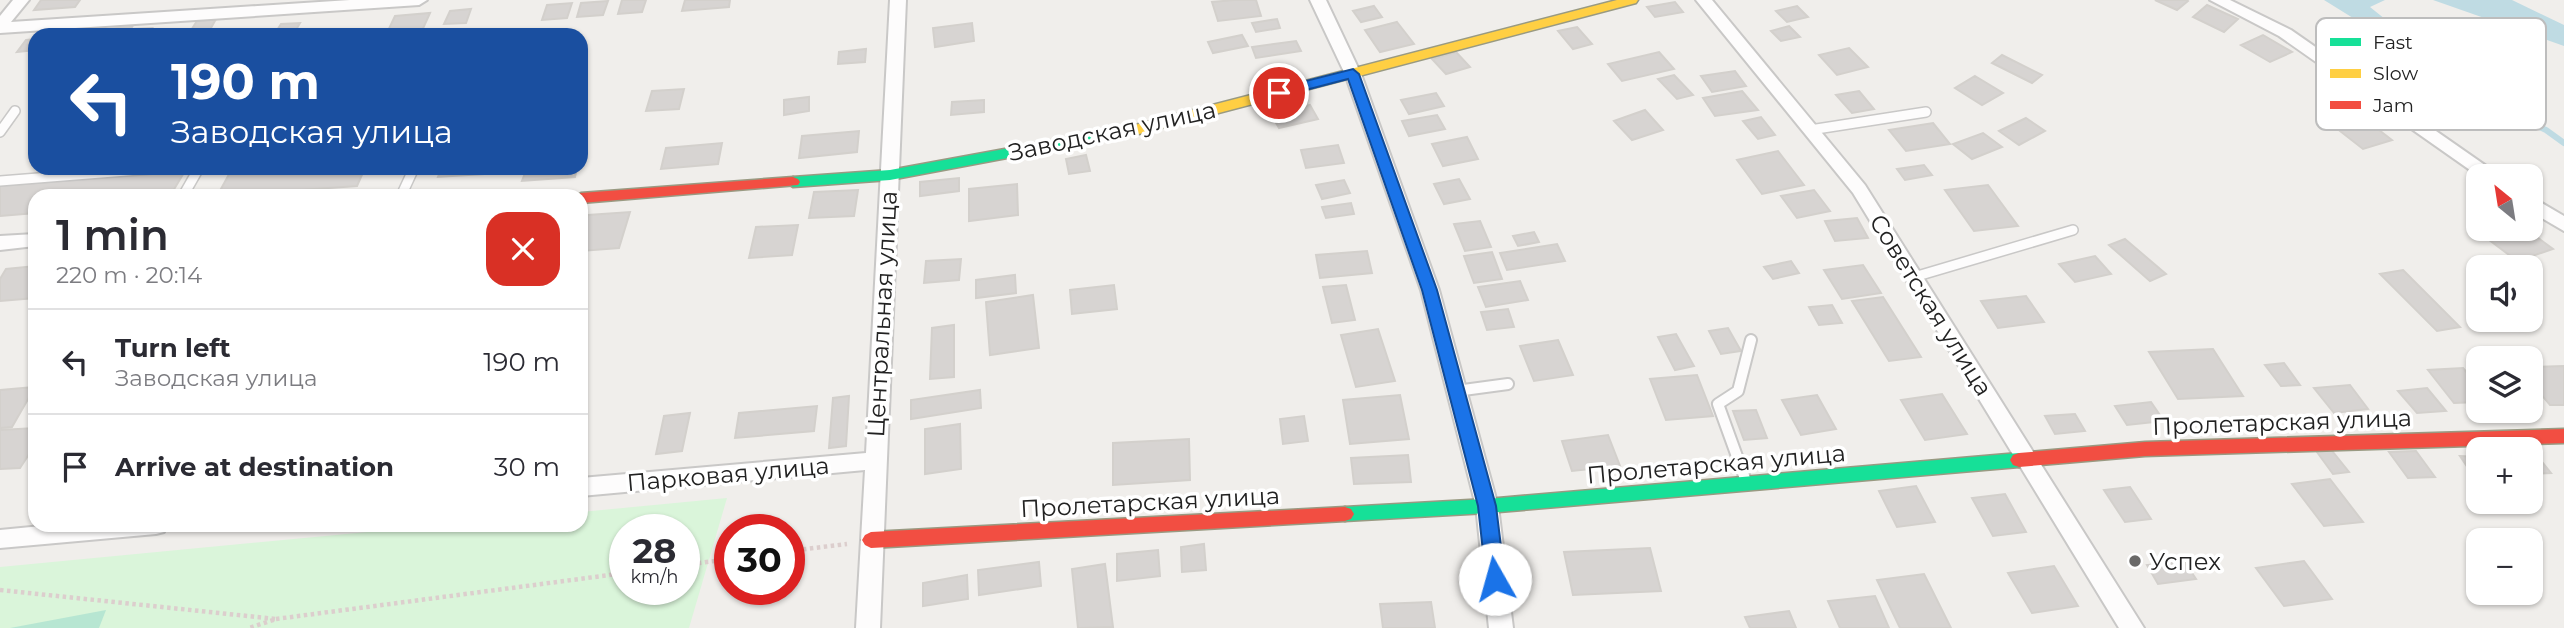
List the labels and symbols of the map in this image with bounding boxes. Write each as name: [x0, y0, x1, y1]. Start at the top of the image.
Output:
legend: [2316, 18, 2546, 130]
text: Fast: [2373, 31, 2413, 54]
text: Slow: [2373, 62, 2418, 85]
pin: [1249, 63, 1309, 123]
text: Jam: [2372, 94, 2414, 117]
street label: Заводская улица: [1006, 95, 1218, 167]
north arrow: [2466, 164, 2543, 242]
street label: Центральная улица: [861, 190, 903, 438]
street label: Советская улица: [1863, 209, 1999, 401]
street label: Пролетарская улица: [2152, 403, 2412, 441]
street label: Пролетарская улица: [1585, 438, 1847, 490]
street label: Парковая улица: [625, 451, 831, 497]
street label: Пролетарская улица: [1020, 481, 1280, 523]
speed limit sign: 30: [714, 514, 805, 605]
position arrow: [1458, 542, 1532, 616]
place label: Успех: [2149, 547, 2221, 576]
marker: Успех: [2127, 553, 2143, 569]

